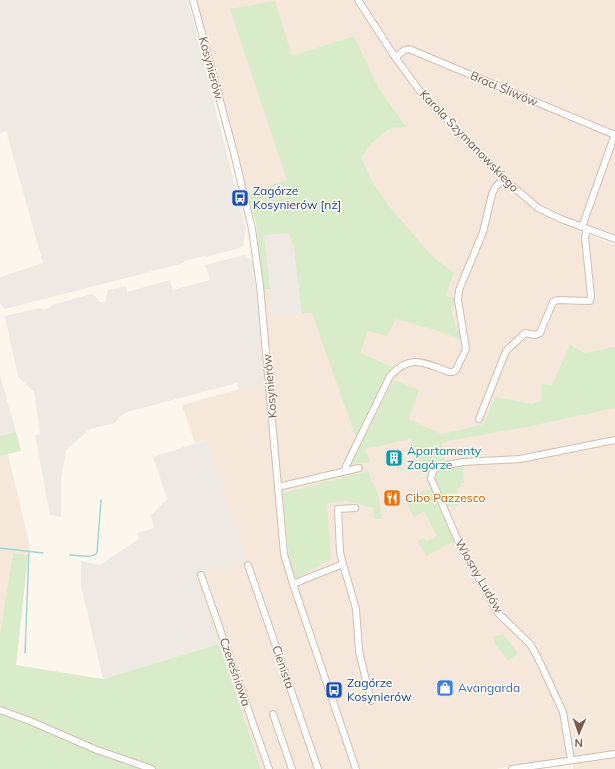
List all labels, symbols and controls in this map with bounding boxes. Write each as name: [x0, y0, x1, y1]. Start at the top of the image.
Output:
street label: Kosynierów: [196, 35, 227, 101]
street label: Braci Śliwów: [468, 68, 541, 110]
street label: Karola Szymanowskiego: [417, 86, 522, 195]
place label: Zagórze Kosynierów [nż]: [253, 183, 341, 212]
bus stop icon: Zagórze Kosynierów [nż]: [230, 188, 250, 208]
street label: Kosynierów: [259, 353, 280, 419]
place label: Apartamenty Zagórze: [407, 443, 482, 472]
building icon: Apartamenty Zagórze: [384, 448, 404, 468]
restaurant icon: Cibo Pazzesco: [382, 488, 402, 508]
place label: Cibo Pazzesco: [405, 490, 486, 505]
street label: Wiosny Ludów: [452, 536, 507, 616]
street label: Czereśniowa: [217, 636, 254, 708]
street label: Cienista: [269, 643, 298, 690]
place label: Zagórze Kosynierów: [347, 675, 412, 704]
shop icon: Avangarda: [435, 678, 455, 698]
bus stop icon: Zagórze Kosynierów: [324, 680, 344, 700]
place label: Avangarda: [458, 680, 520, 695]
north arrow: [559, 713, 599, 753]
text: N: [574, 736, 583, 750]

